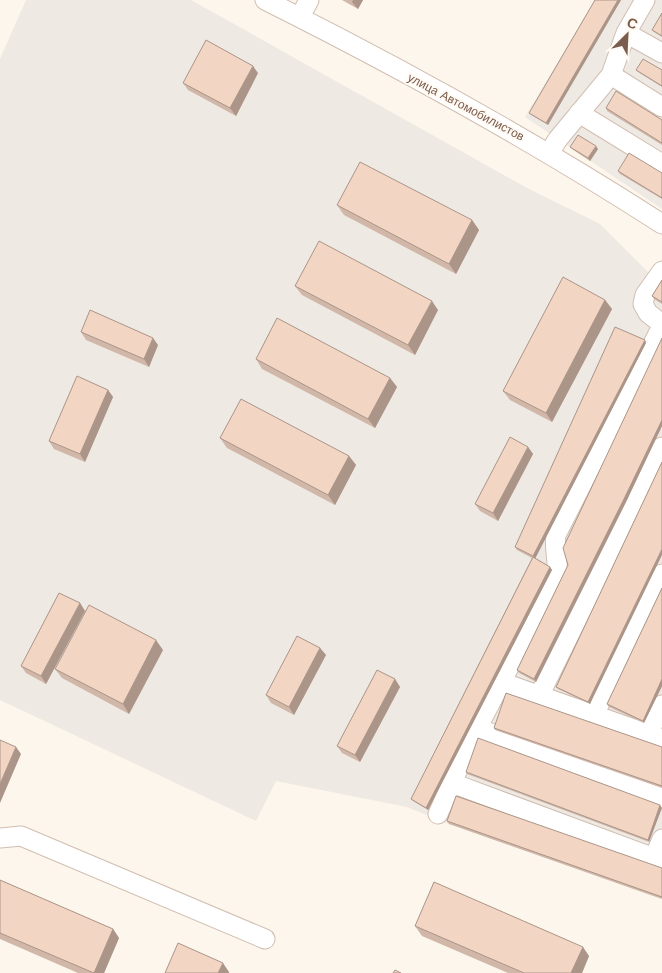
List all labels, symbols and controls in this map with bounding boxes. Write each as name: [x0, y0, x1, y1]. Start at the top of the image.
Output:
north arrow: [602, 10, 652, 60]
text: С: [624, 14, 640, 32]
street label: улица Автомобилистов: [405, 70, 527, 144]

